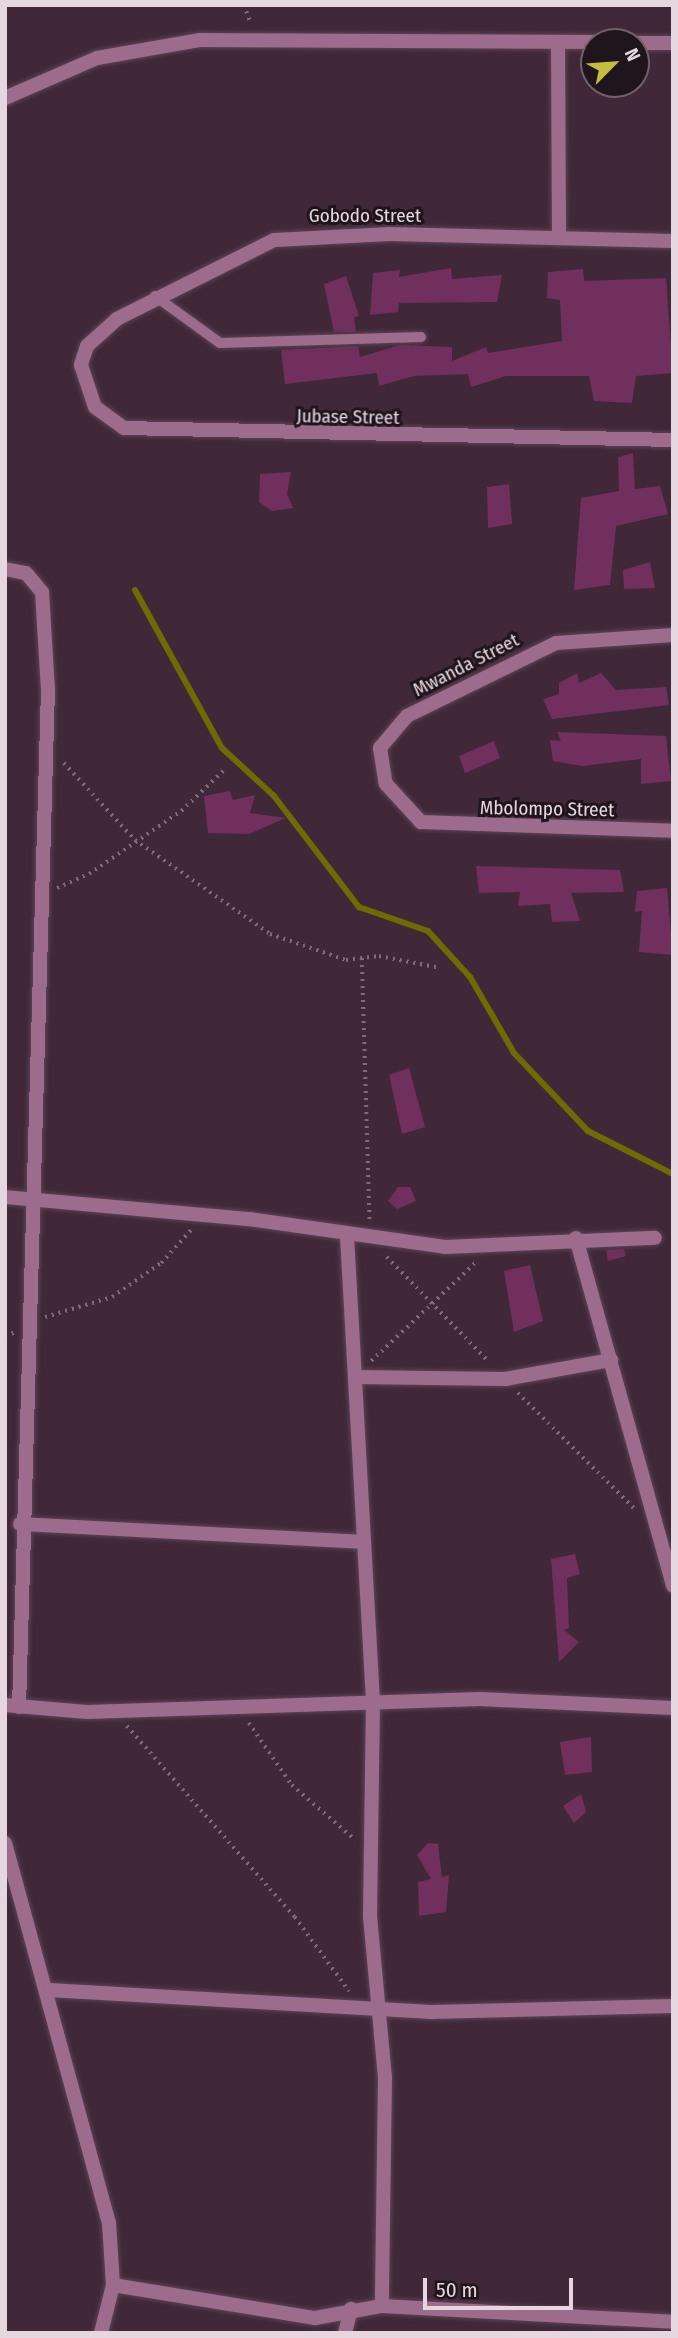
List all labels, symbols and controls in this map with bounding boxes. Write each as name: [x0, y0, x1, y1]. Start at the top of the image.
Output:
north arrow: [580, 28, 650, 98]
text: N: [620, 45, 645, 65]
street label: Gobodo Street: [309, 205, 421, 227]
street label: Jubase Street: [296, 405, 400, 429]
street label: Mwanda Street: [409, 629, 523, 701]
street label: Mbolompo Street: [480, 796, 614, 822]
scale bar: [426, 2264, 576, 2308]
text: 50 m: [436, 2277, 478, 2303]

